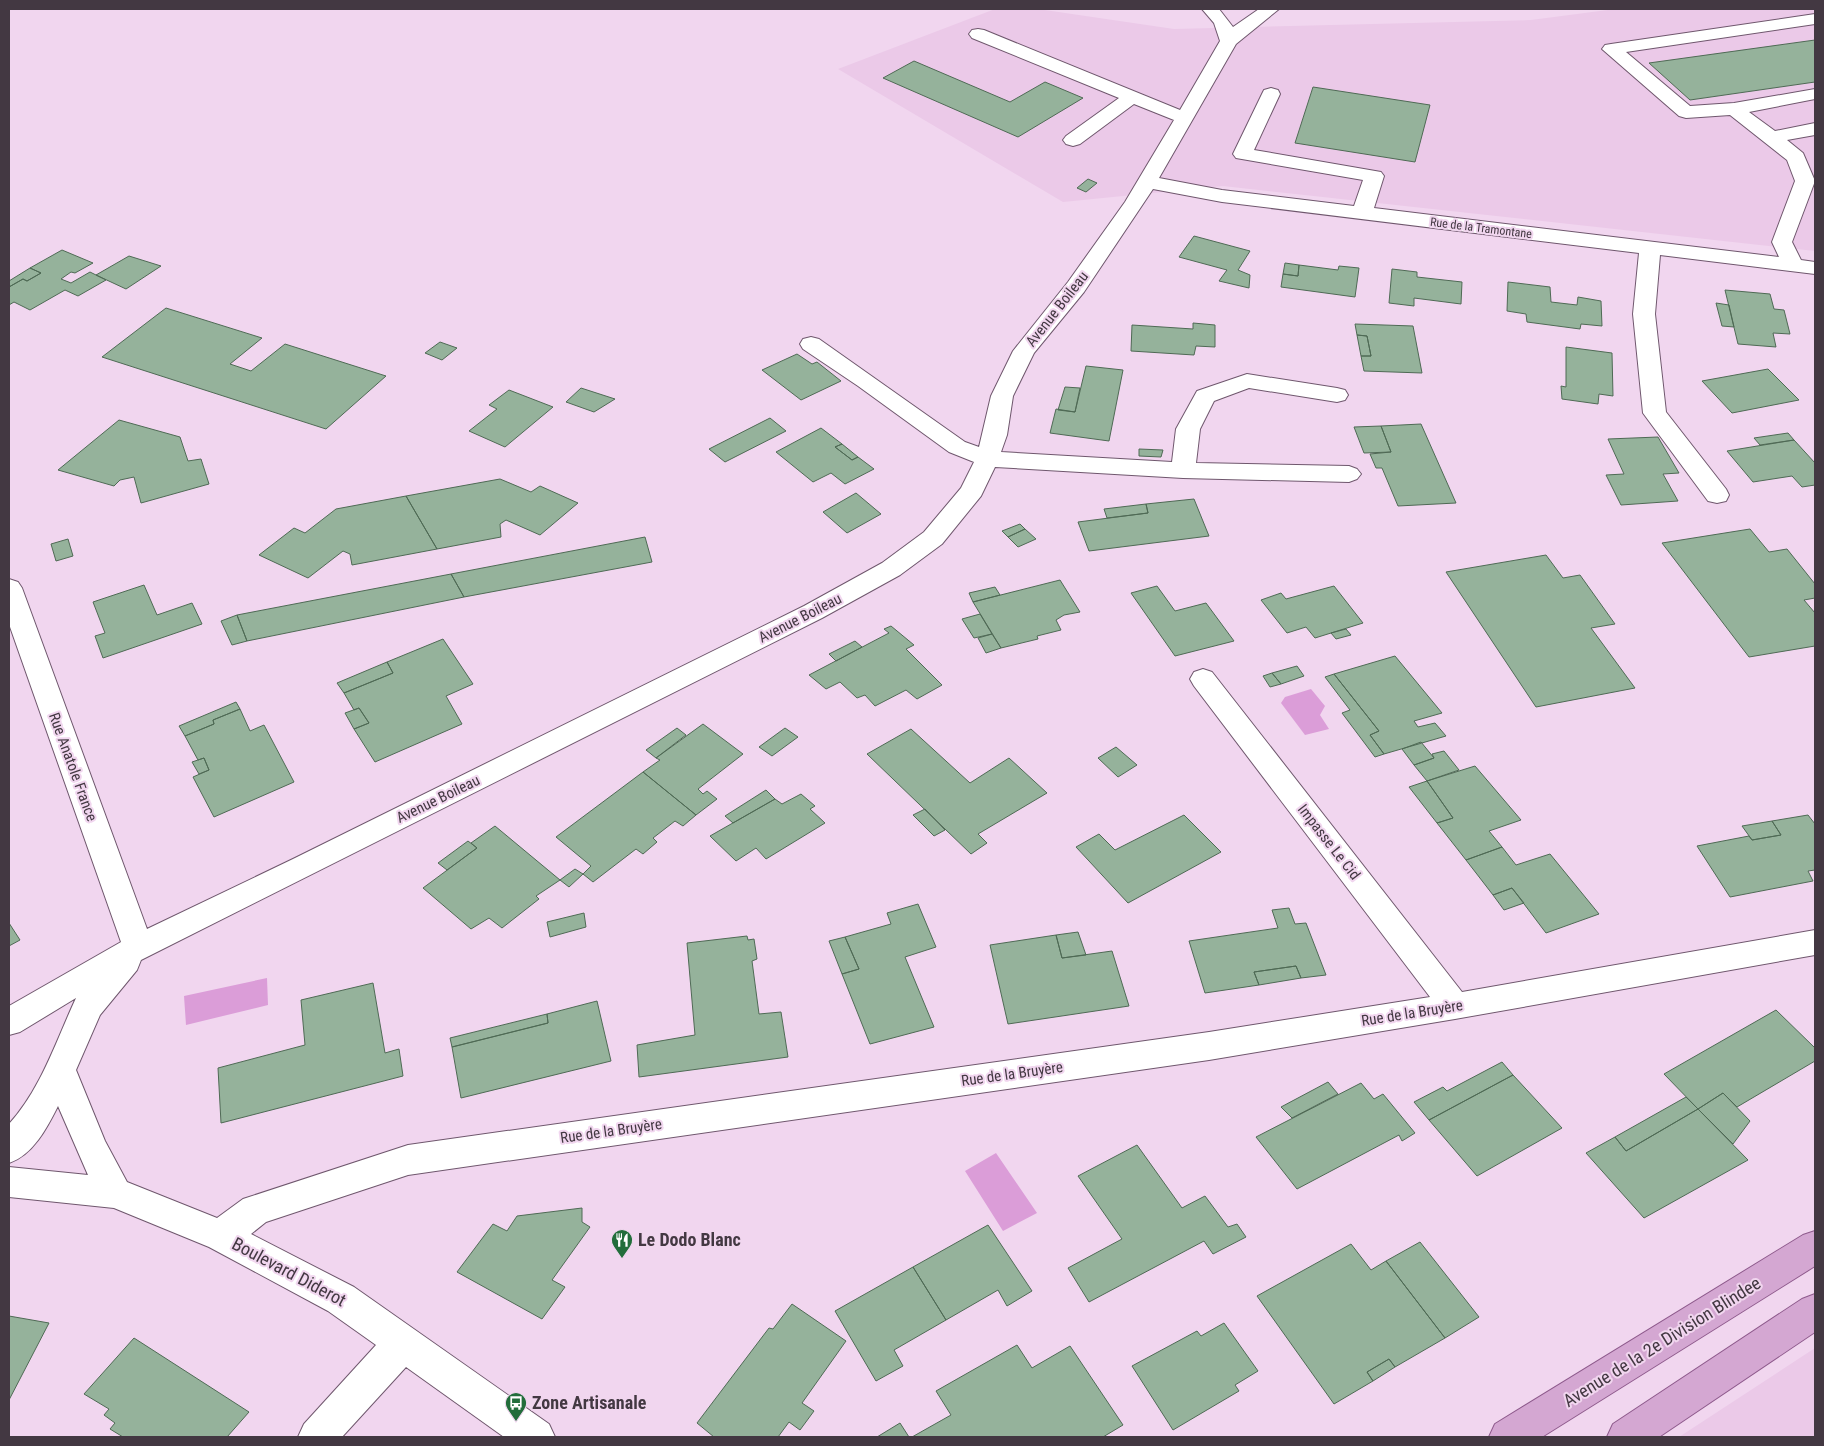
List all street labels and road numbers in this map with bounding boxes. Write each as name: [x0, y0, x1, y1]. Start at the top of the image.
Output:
street label: Rue de la Tramontane: [1429, 215, 1533, 241]
street label: Avenue Boileau: [1022, 268, 1092, 350]
street label: Avenue Boileau: [756, 589, 844, 647]
street label: Rue Anatole France: [45, 710, 101, 824]
street label: Avenue Boileau: [393, 771, 483, 827]
street label: Impasse Le Cid: [1294, 801, 1364, 883]
street label: Rue de la Bruyère: [1360, 996, 1464, 1030]
street label: Rue de la Bruyère: [960, 1058, 1064, 1090]
street label: Rue de la Bruyère: [559, 1115, 663, 1147]
street label: Boulevard Diderot: [229, 1233, 350, 1310]
street label: Avenue de la 2e Division Blindee: [1559, 1272, 1764, 1411]

